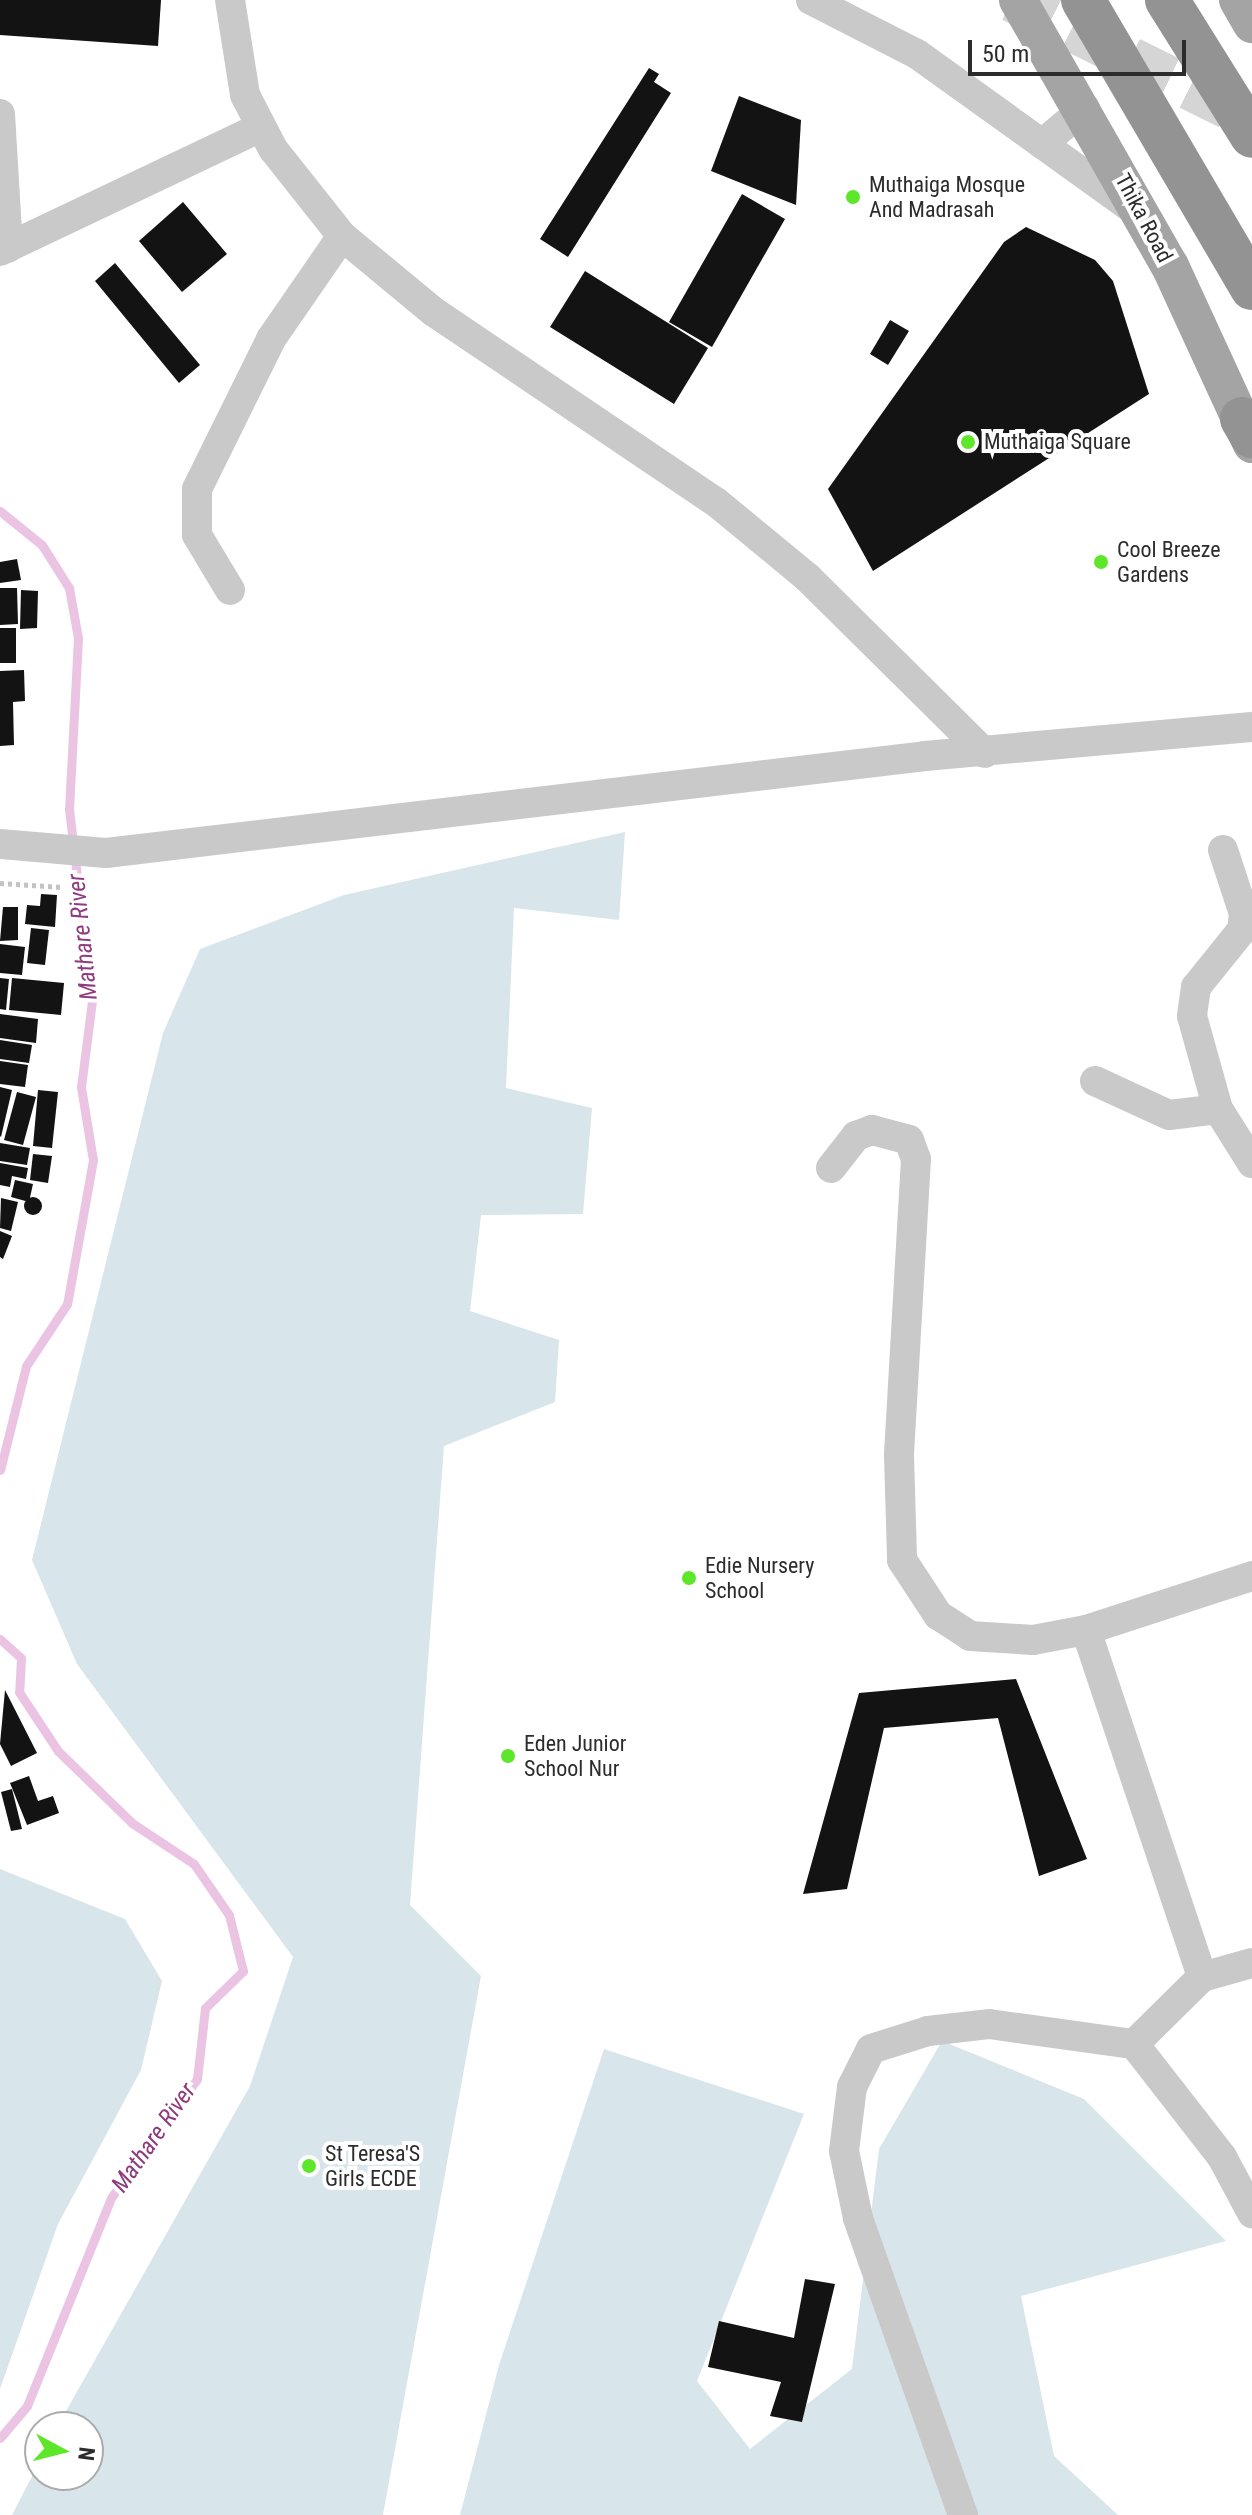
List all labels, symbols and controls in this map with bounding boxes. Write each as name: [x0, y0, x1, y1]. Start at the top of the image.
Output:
scale bar: [972, 24, 1190, 74]
text: 50 m: [982, 40, 1029, 68]
street label: Thika Road: [1110, 169, 1178, 267]
place label: Muthaiga Mosque And Madrasah: [869, 171, 1025, 222]
marker: Muthaiga Mosque And Madrasah: [844, 188, 862, 206]
place label: Muthaiga Square: [984, 429, 1131, 455]
marker: Muthaiga Square: [959, 433, 977, 451]
place label: Cool Breeze Gardens: [1117, 536, 1221, 588]
marker: Cool Breeze Gardens: [1092, 553, 1110, 571]
water label: Mathare River: [62, 872, 104, 1002]
place label: Edie Nursery School: [705, 1552, 814, 1604]
marker: Edie Nursery School: [680, 1569, 698, 1587]
place label: Eden Junior School Nur: [524, 1730, 626, 1782]
marker: Eden Junior School Nur: [499, 1747, 517, 1765]
water label: Mathare River: [106, 2078, 202, 2198]
place label: St Teresa'S Girls ECDE: [325, 2140, 421, 2192]
marker: St Teresa'S Girls ECDE: [300, 2157, 318, 2175]
north arrow: [24, 2411, 104, 2491]
text: N: [73, 2446, 100, 2462]

